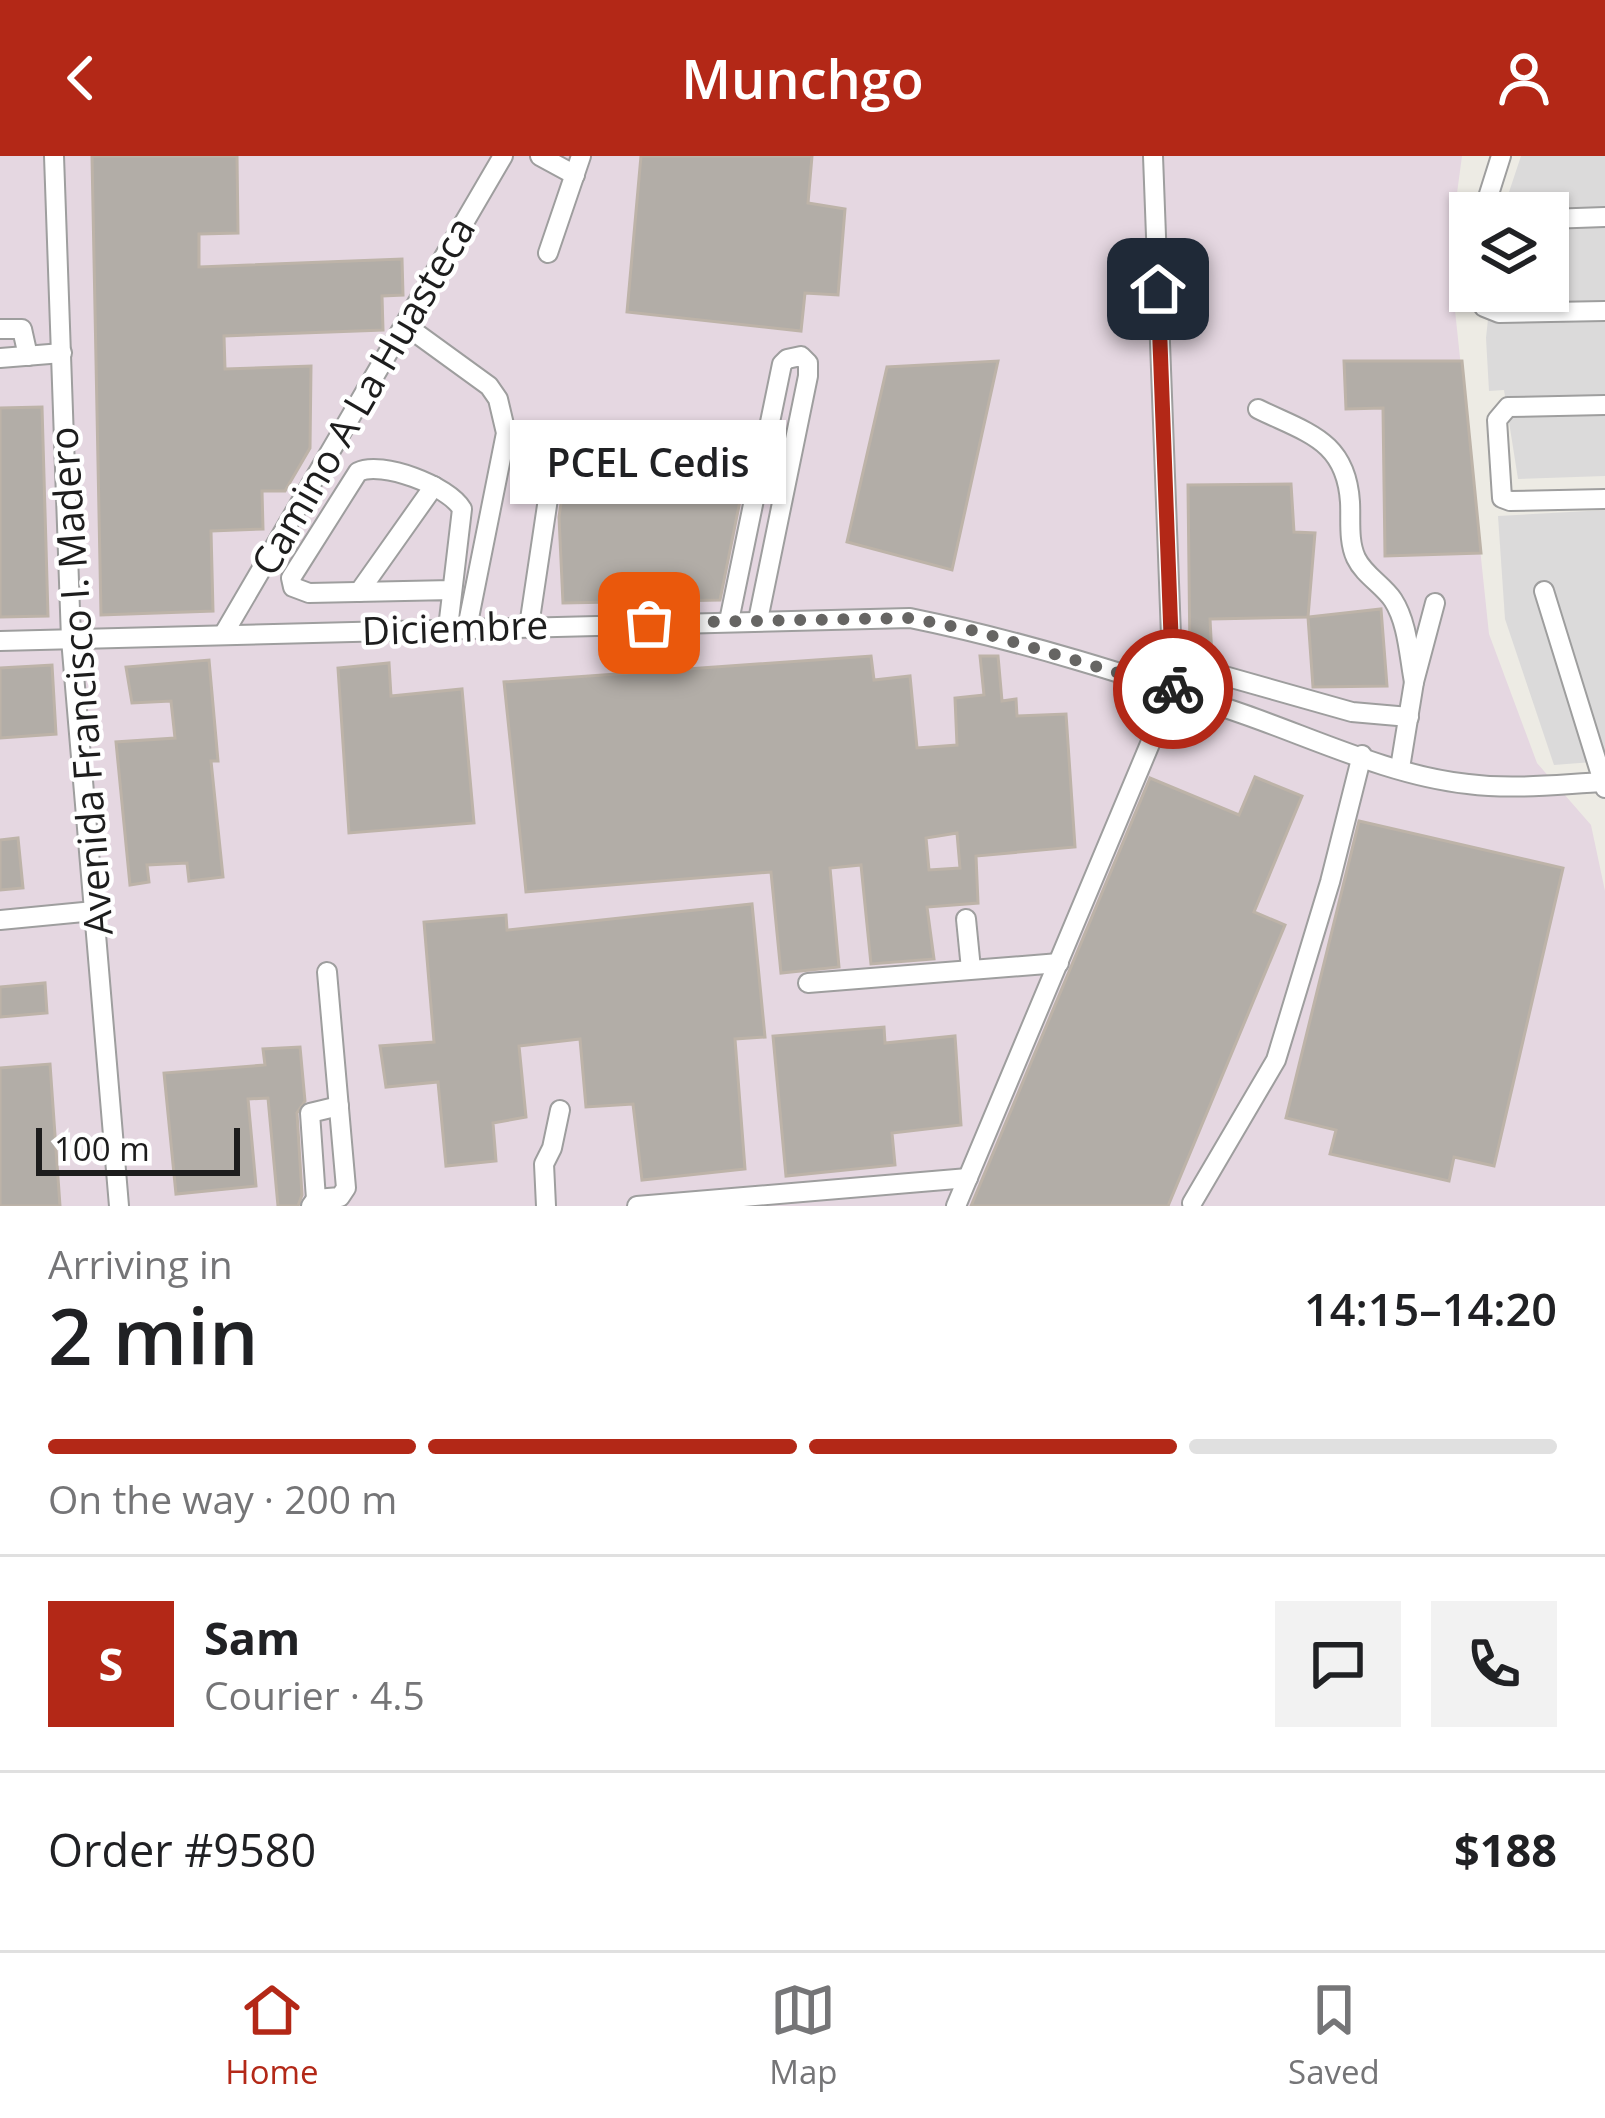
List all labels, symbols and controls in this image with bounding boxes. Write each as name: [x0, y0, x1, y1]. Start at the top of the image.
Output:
text: Munchgo: [681, 41, 924, 115]
icon: back: [48, 45, 114, 111]
icon: person: [1491, 45, 1557, 111]
map controls: [1449, 192, 1569, 312]
button: layers: [1449, 192, 1569, 312]
street label: Camino A La Huasteca: [237, 206, 486, 584]
pin: [1107, 238, 1209, 340]
icon: home: [1125, 256, 1191, 322]
callout: PCEL Cedis: [511, 419, 787, 503]
street label: Avenida Francisco I. Madero: [35, 425, 124, 937]
text: PCEL Cedis: [546, 435, 750, 488]
pin: [598, 572, 700, 674]
icon: bag: [616, 590, 682, 656]
street label: Diciembre: [361, 597, 549, 656]
courier: [1113, 629, 1233, 749]
icon: bike: [1140, 656, 1206, 722]
scale bar: [36, 1122, 240, 1175]
text: 100 m: [54, 1126, 150, 1171]
text: Arriving in: [48, 1237, 233, 1290]
text: 14:15–14:20: [1304, 1278, 1557, 1339]
text: 2 min: [48, 1282, 259, 1388]
text: On the way · 200 m: [48, 1472, 397, 1525]
button: chat: [1275, 1601, 1401, 1727]
button: phone: [1431, 1601, 1557, 1727]
text: Sam: [204, 1607, 300, 1668]
text: S: [99, 1633, 123, 1694]
text: Courier · 4.5: [204, 1668, 425, 1721]
text: Order #9580: [48, 1819, 316, 1880]
text: $188: [1454, 1819, 1557, 1880]
tab: Home: [225, 1977, 319, 2094]
tab: Map: [769, 1977, 837, 2094]
tab: Saved: [1288, 1977, 1380, 2094]

